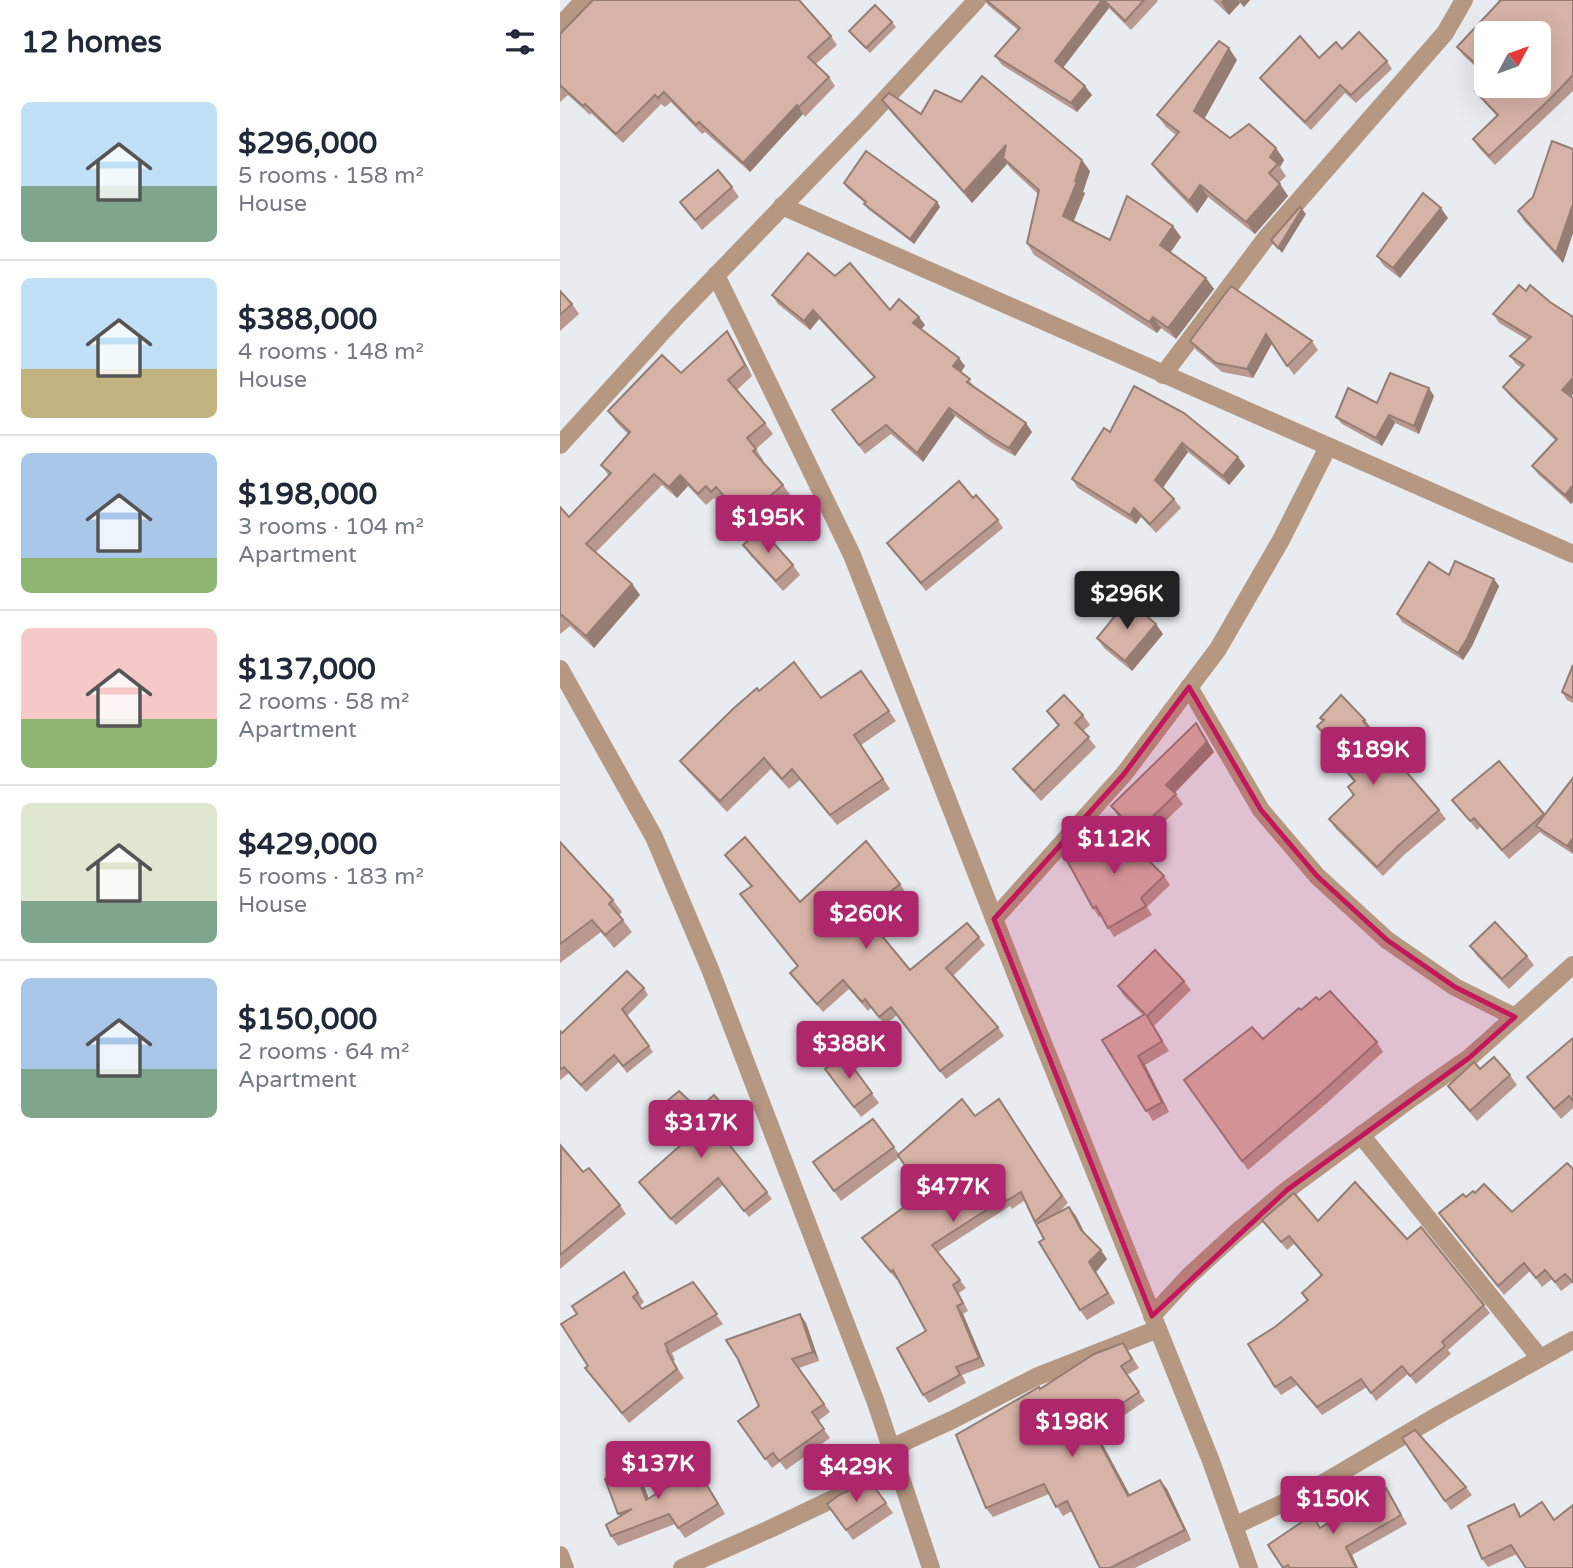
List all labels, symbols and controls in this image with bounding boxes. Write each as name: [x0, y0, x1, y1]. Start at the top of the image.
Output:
north arrow: [1474, 21, 1550, 98]
map controls: [1474, 21, 1551, 98]
icon: filters: [501, 23, 539, 61]
text: 12 homes: [21, 24, 162, 61]
text: $296,000: [238, 125, 377, 162]
icon: home: [77, 130, 161, 214]
text: 5 rooms · 158 m²: [238, 162, 424, 190]
text: House: [238, 190, 307, 218]
text: $388,000: [238, 301, 377, 338]
icon: home: [77, 306, 161, 390]
text: 4 rooms · 148 m²: [238, 338, 424, 366]
text: House: [238, 366, 307, 394]
text: $198,000: [238, 476, 377, 513]
icon: home: [77, 481, 161, 565]
pin: $195K: [719, 496, 817, 555]
text: $195K: [732, 504, 804, 532]
text: 3 rooms · 104 m²: [238, 513, 424, 541]
text: Apartment: [238, 541, 357, 569]
pin: $296K: [1078, 572, 1176, 631]
text: $296K: [1091, 580, 1163, 608]
text: $137,000: [238, 651, 376, 688]
icon: home: [77, 656, 161, 740]
text: 2 rooms · 58 m²: [238, 688, 409, 716]
text: Apartment: [238, 716, 357, 744]
pin: $189K: [1324, 728, 1422, 787]
text: $189K: [1337, 736, 1409, 764]
pin: $112K: [1065, 816, 1163, 876]
text: $112K: [1078, 825, 1150, 853]
text: $429,000: [238, 826, 377, 863]
icon: home: [77, 831, 161, 915]
text: 5 rooms · 183 m²: [238, 863, 424, 891]
text: House: [238, 891, 307, 919]
pin: $260K: [817, 892, 915, 951]
text: $260K: [830, 900, 902, 928]
text: $150,000: [238, 1001, 377, 1038]
icon: home: [77, 1006, 161, 1090]
pin: $388K: [800, 1021, 898, 1081]
text: $388K: [813, 1030, 885, 1058]
text: 2 rooms · 64 m²: [238, 1038, 409, 1066]
text: Apartment: [238, 1066, 357, 1094]
pin: $317K: [652, 1100, 750, 1160]
text: $317K: [665, 1109, 737, 1137]
pin: $477K: [904, 1164, 1002, 1224]
text: $477K: [917, 1173, 989, 1201]
pin: $198K: [1023, 1400, 1121, 1459]
text: $198K: [1036, 1408, 1108, 1436]
pin: $137K: [609, 1442, 707, 1501]
pin: $429K: [807, 1444, 905, 1504]
text: $137K: [622, 1450, 694, 1478]
text: $429K: [820, 1453, 892, 1481]
pin: $150K: [1284, 1476, 1382, 1536]
text: $150K: [1297, 1485, 1369, 1513]

